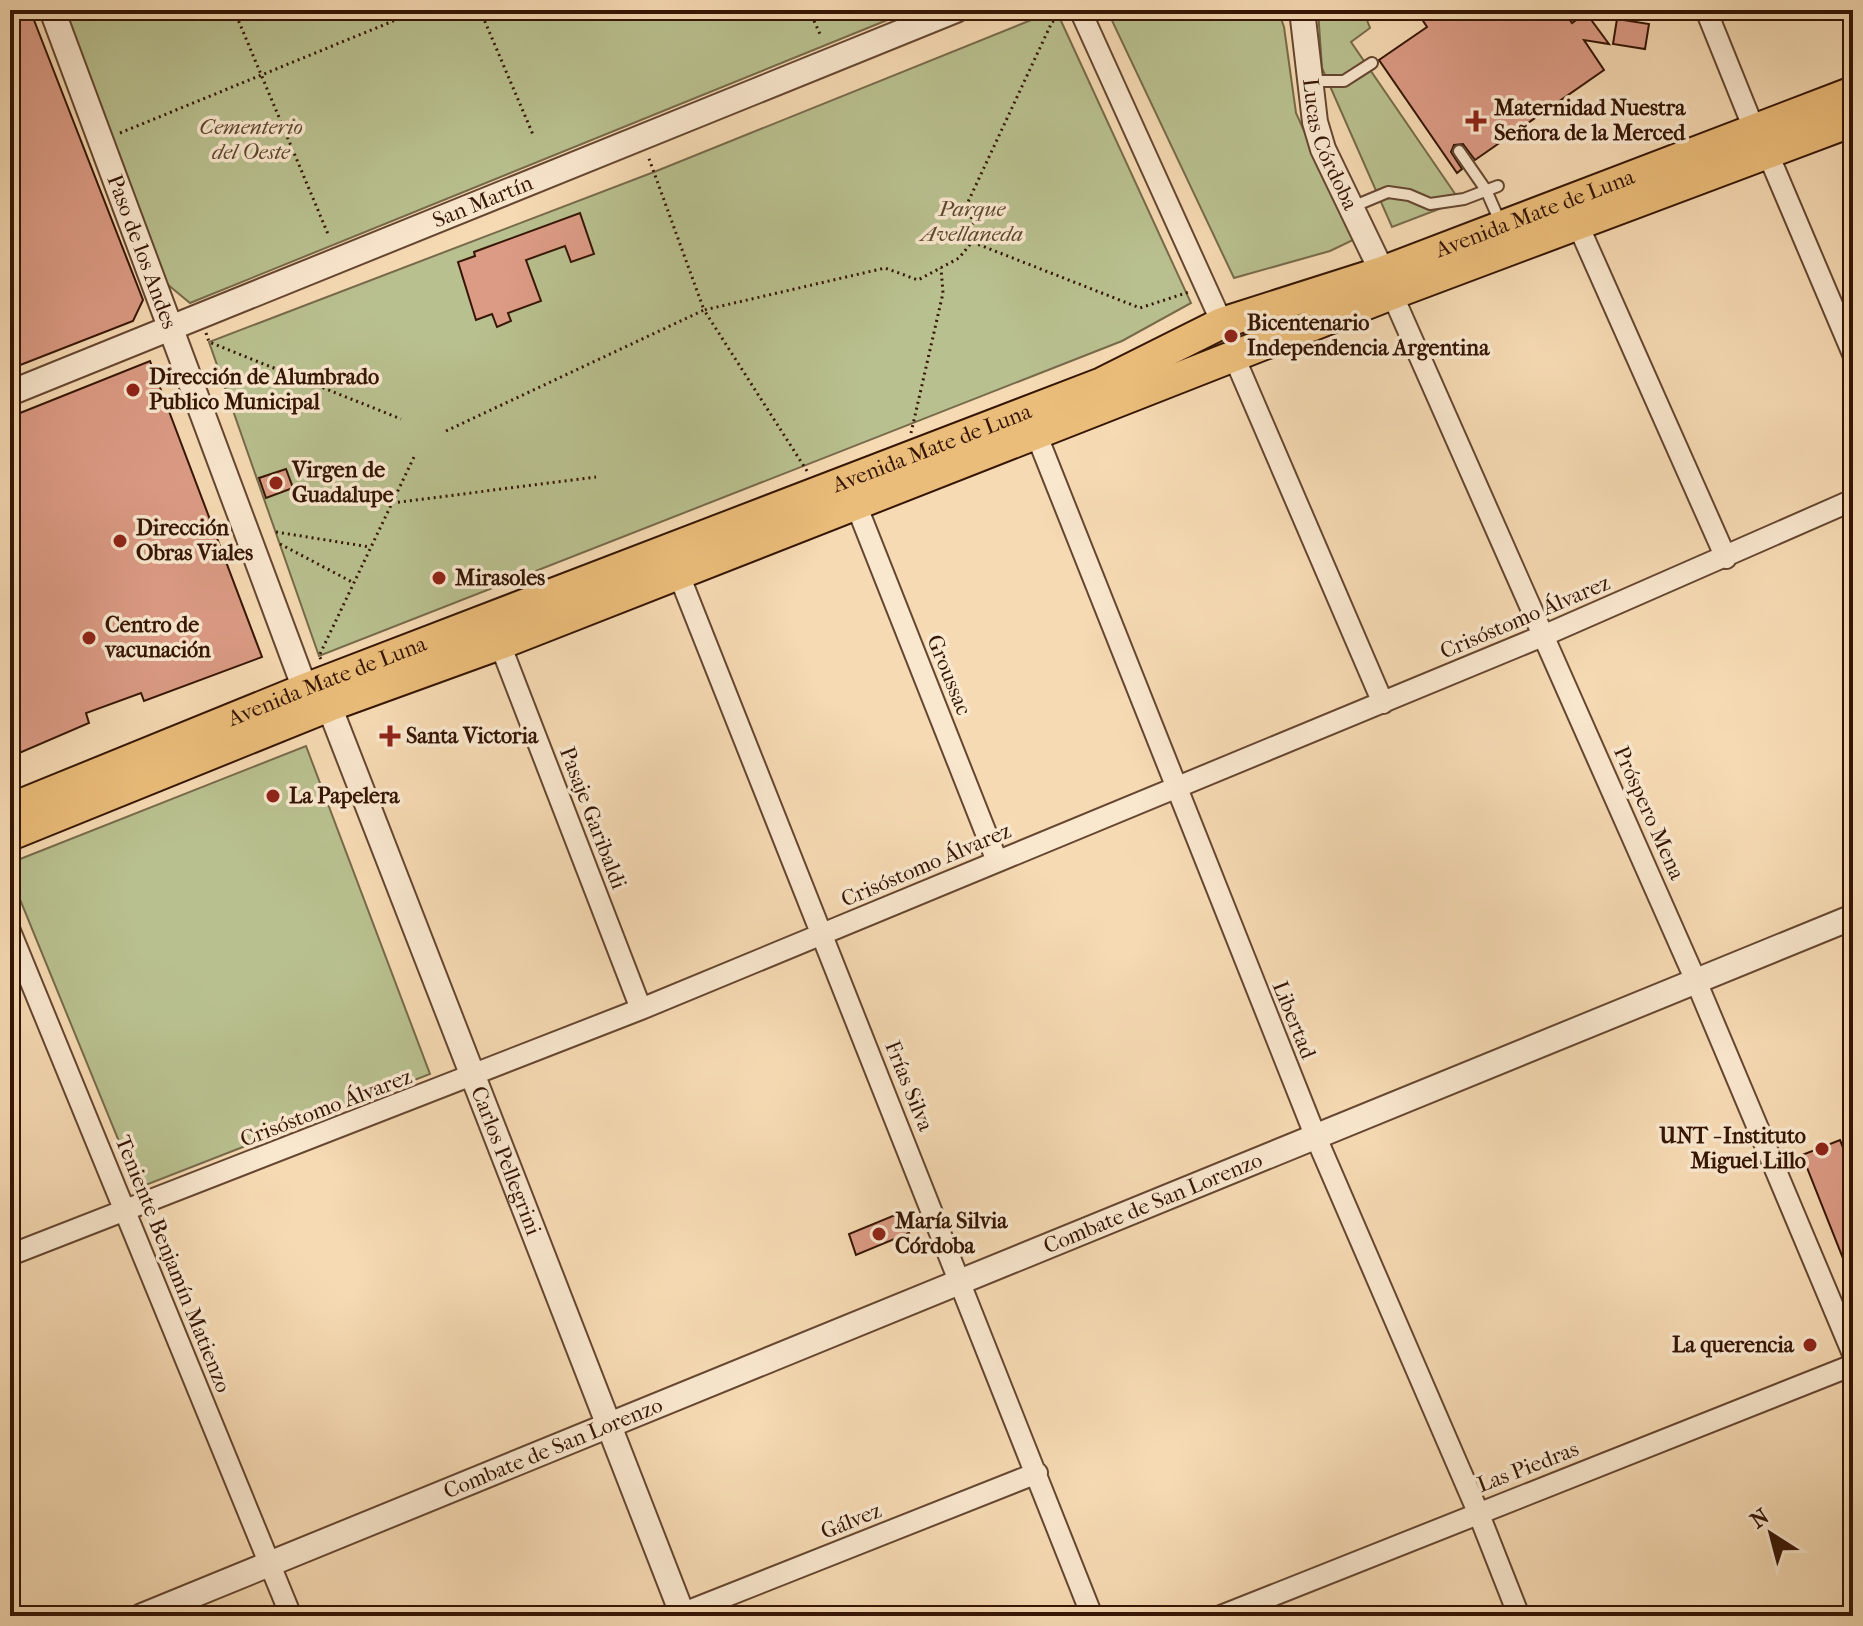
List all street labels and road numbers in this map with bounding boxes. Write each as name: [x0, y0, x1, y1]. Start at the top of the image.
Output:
street label: Lucas Córdoba: [1297, 77, 1364, 215]
street label: Avenida Mate de Luna: [1431, 163, 1639, 264]
street label: San Martín: [429, 170, 537, 234]
street label: Paso de los Andes: [101, 171, 183, 333]
street label: Avenida Mate de Luna: [828, 398, 1036, 499]
street label: Crisóstomo Álvarez: [1436, 568, 1614, 664]
street label: Avenida Mate de Luna: [223, 630, 431, 732]
street label: Groussac: [921, 631, 977, 719]
street label: Próspero Mena: [1608, 742, 1690, 885]
street label: Pasaje Garibaldi: [554, 743, 632, 893]
street label: Crisóstomo Álvarez: [837, 816, 1015, 912]
street label: Libertad: [1267, 977, 1322, 1064]
street label: Frías Silva: [879, 1037, 939, 1136]
street label: Crisóstomo Álvarez: [236, 1062, 416, 1153]
street label: Carlos Pellegrini: [465, 1083, 547, 1239]
street label: Teniente Benjamín Matienzo: [109, 1132, 237, 1396]
street label: Combate de San Lorenzo: [1040, 1147, 1266, 1259]
street label: Combate de San Lorenzo: [440, 1392, 666, 1504]
street label: Las Piedras: [1474, 1436, 1582, 1498]
street label: Gálvez: [817, 1497, 885, 1545]

